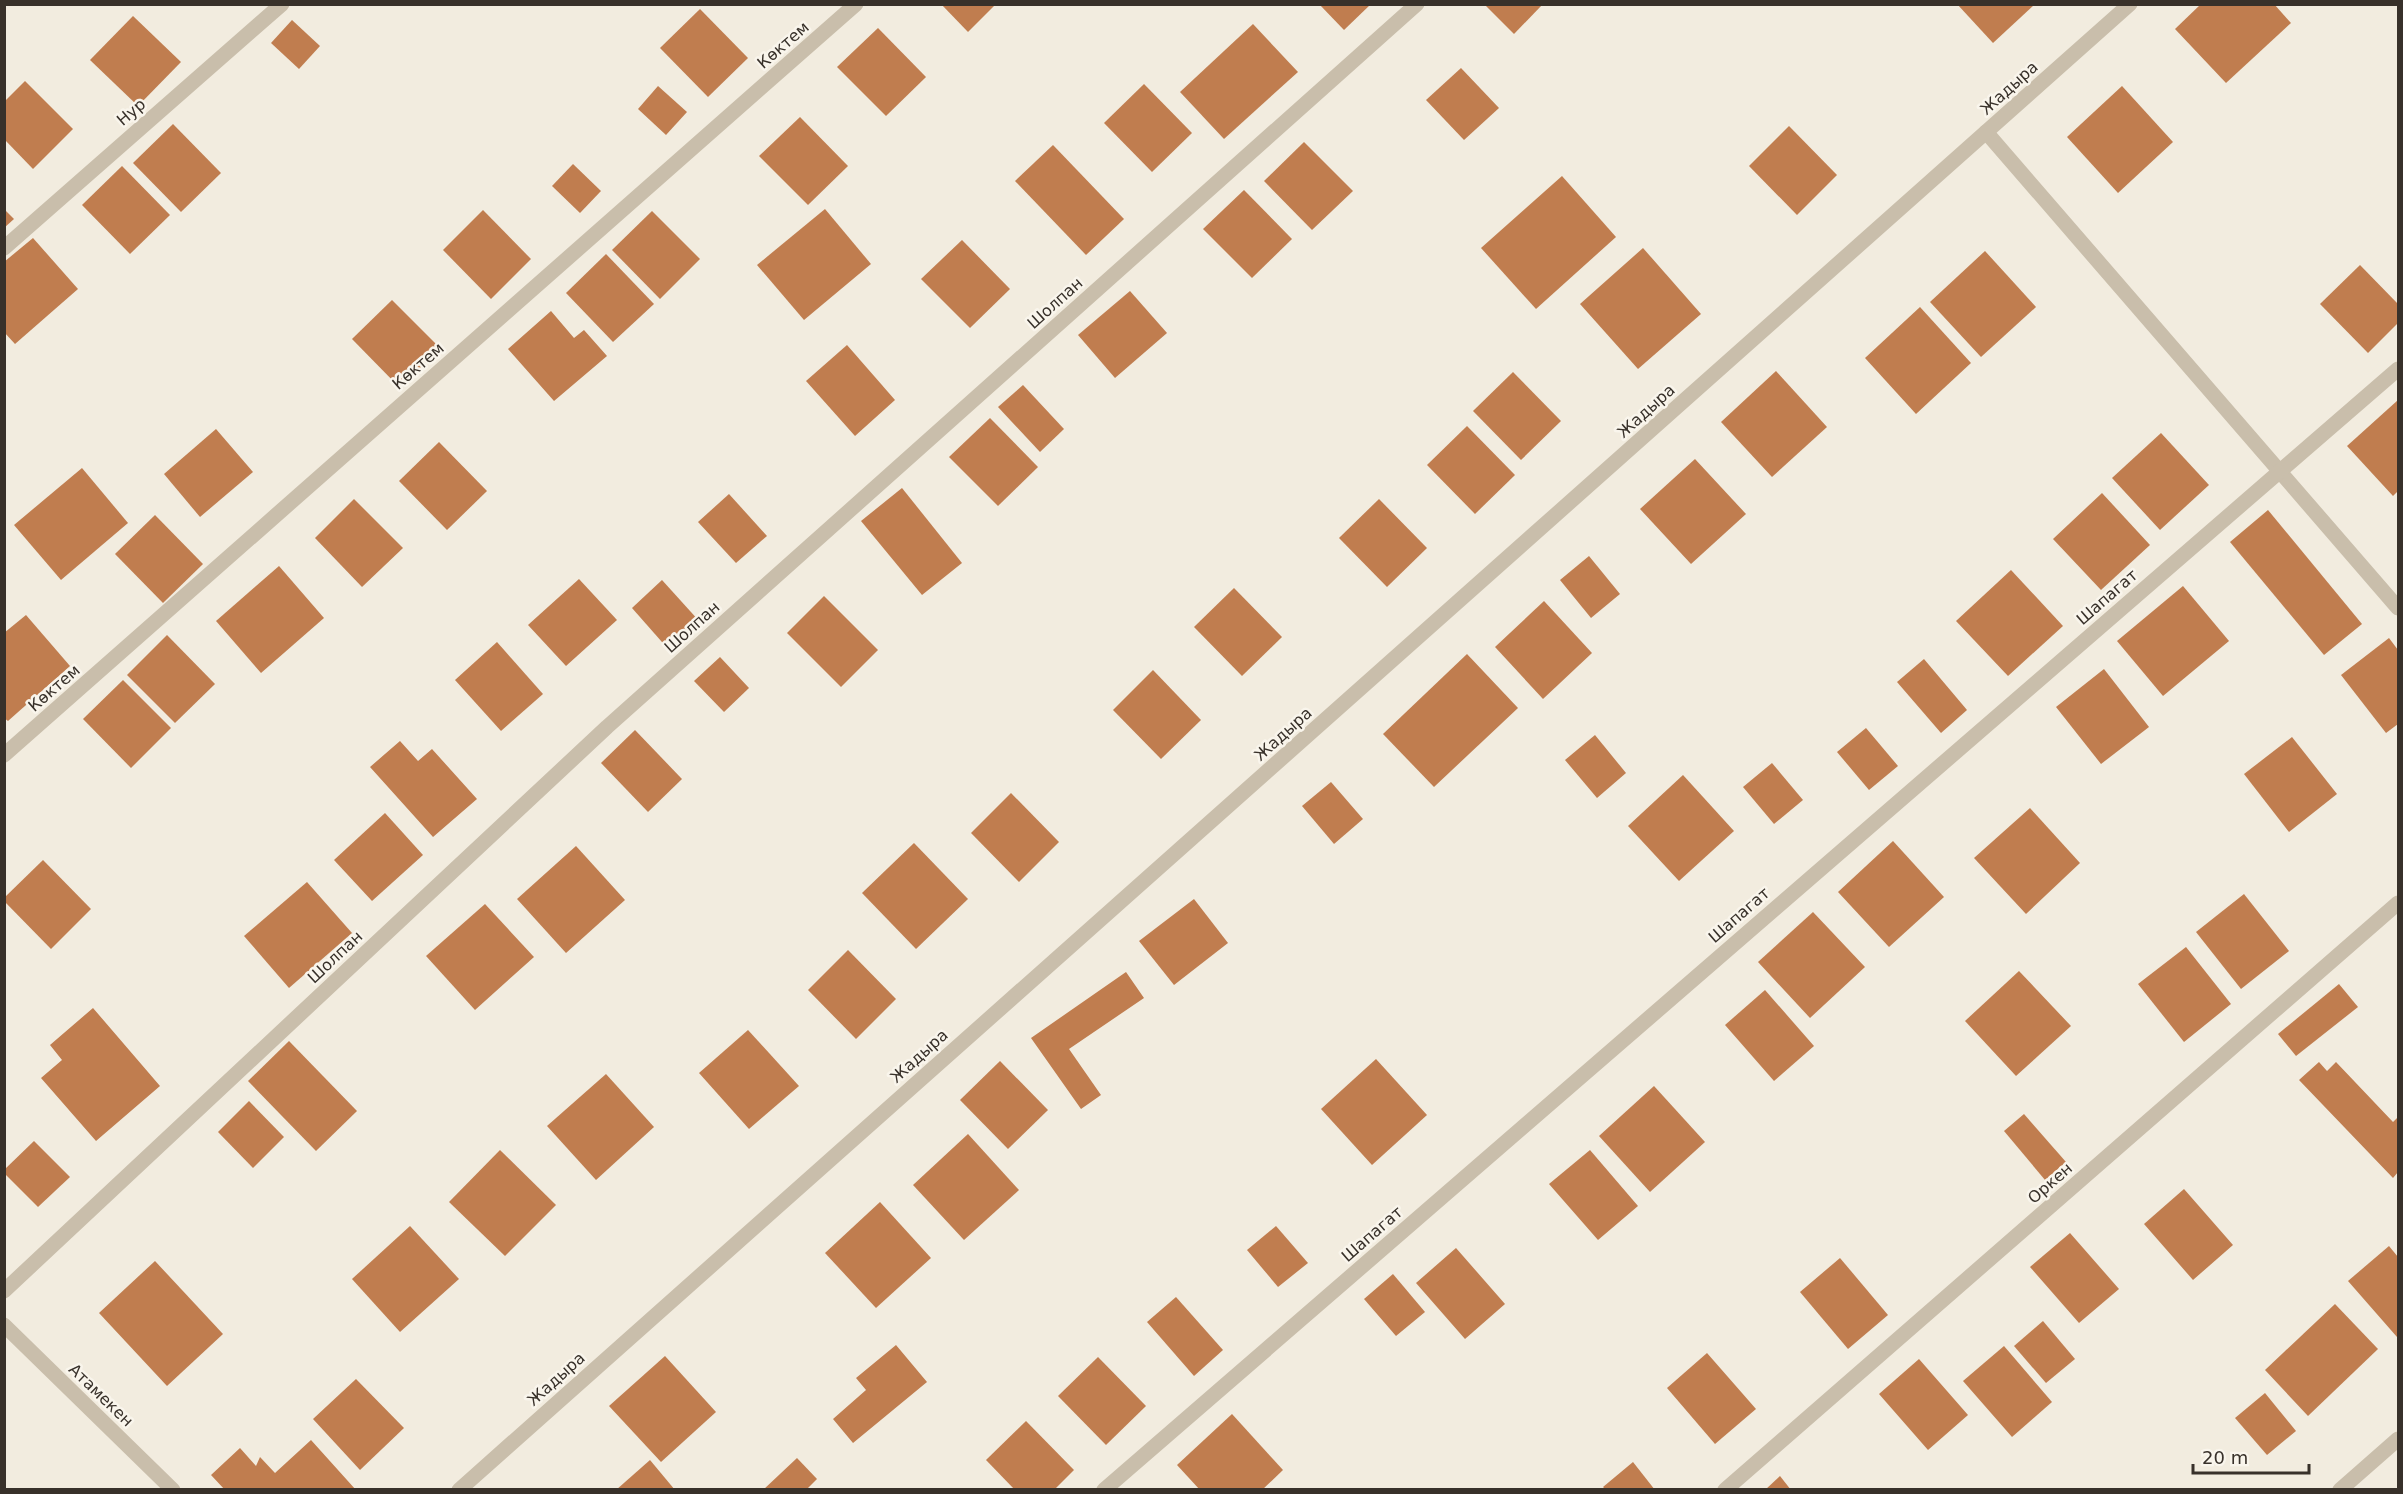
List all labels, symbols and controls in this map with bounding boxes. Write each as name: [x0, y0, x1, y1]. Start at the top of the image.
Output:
street label: Көктем: [753, 17, 813, 73]
street label: Жадыра: [1976, 57, 2042, 119]
street label: Нур: [113, 94, 149, 130]
street label: Шолпан: [1023, 273, 1087, 333]
street label: Көктем: [388, 338, 448, 394]
street label: Жадыра: [1613, 380, 1679, 442]
street label: Шапагат: [2073, 565, 2141, 629]
street label: Шолпан: [660, 597, 724, 657]
street label: Көктем: [24, 660, 84, 716]
street label: Жадыра: [1250, 703, 1316, 765]
street label: Шапагат: [1705, 883, 1773, 947]
street label: Шолпан: [304, 927, 366, 987]
street label: Жадыра: [886, 1025, 952, 1087]
street label: Оркен: [2024, 1159, 2076, 1207]
street label: Шапагат: [1338, 1202, 1406, 1266]
street label: Жадыра: [523, 1348, 589, 1410]
street label: Атамекен: [65, 1360, 137, 1430]
scale bar: [2193, 1437, 2308, 1475]
text: 20 m: [2202, 1447, 2248, 1468]

